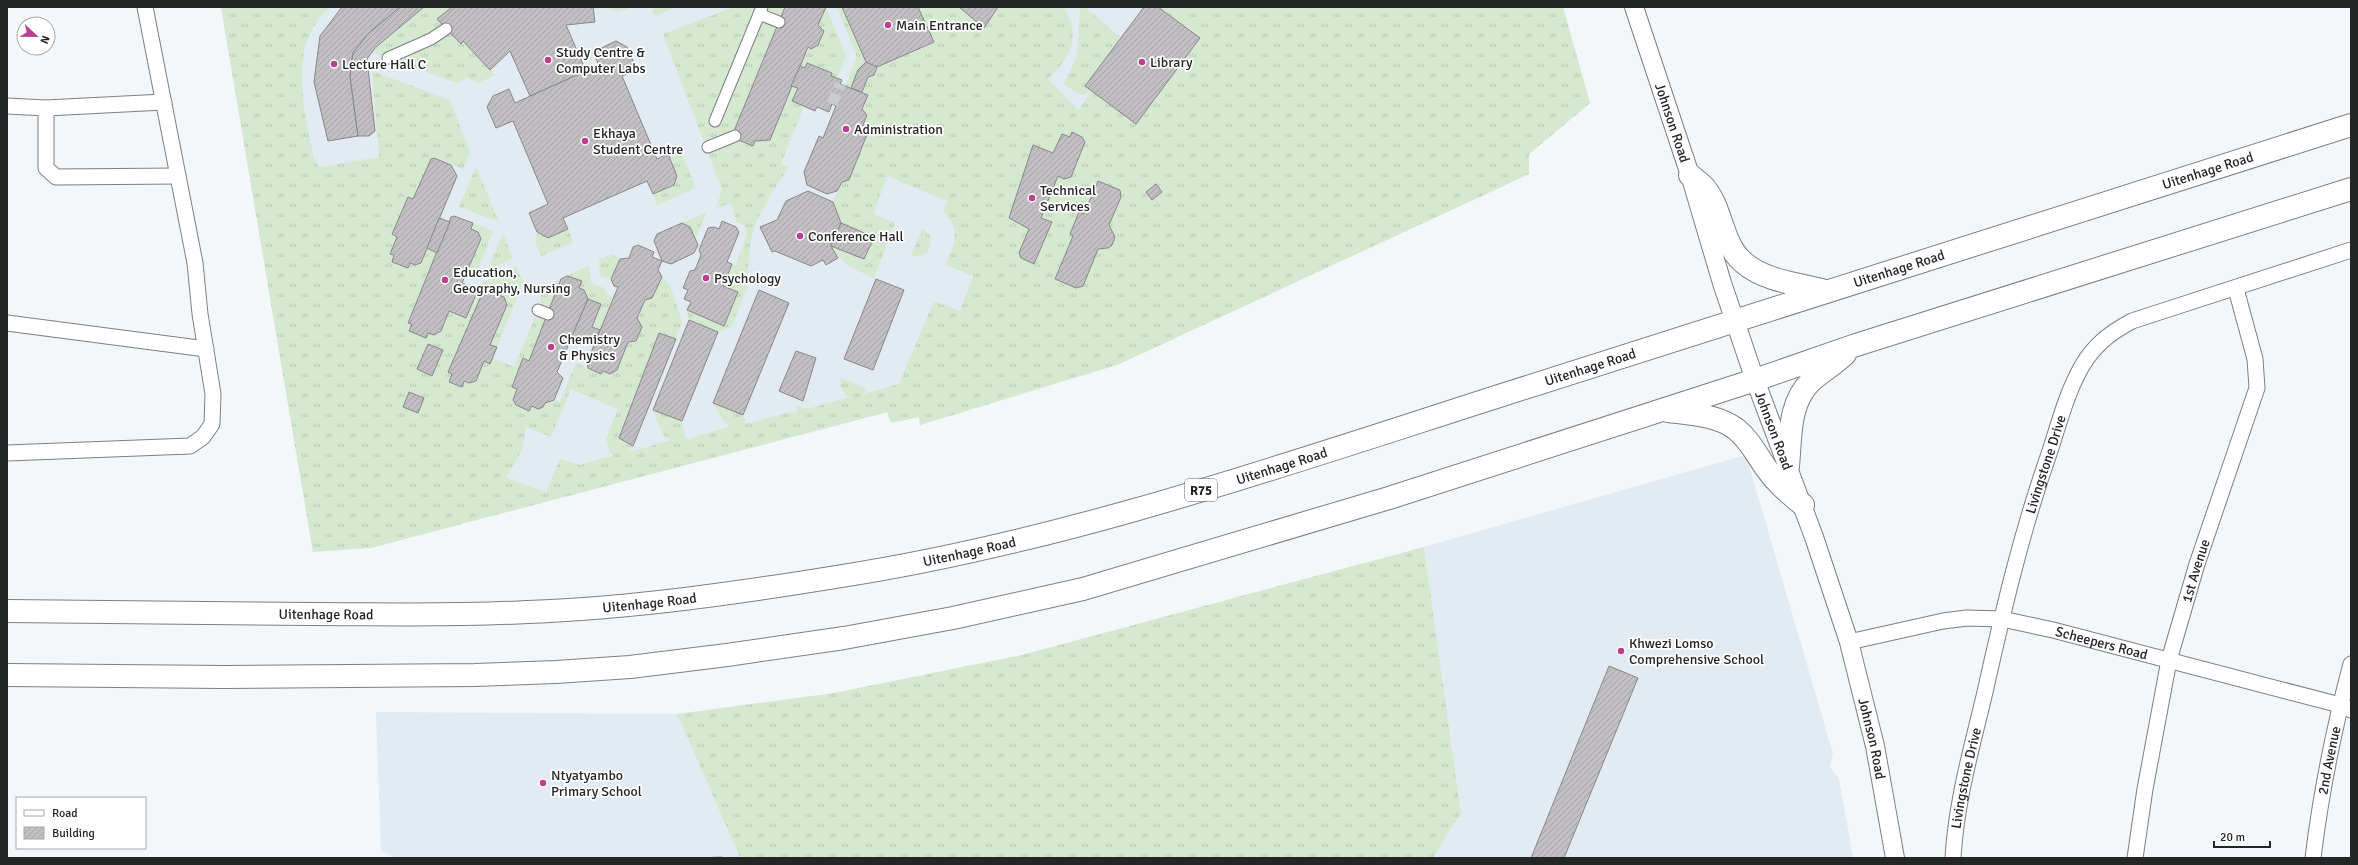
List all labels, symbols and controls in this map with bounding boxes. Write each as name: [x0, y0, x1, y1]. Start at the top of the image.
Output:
north arrow: [16, 16, 56, 56]
place label: Main Entrance: [896, 17, 983, 34]
marker: Main Entrance: [883, 20, 893, 30]
text: N: [37, 34, 52, 46]
place label: Study Centre & Computer Labs: [556, 44, 646, 77]
place label: Library: [1150, 54, 1193, 71]
marker: Study Centre & Computer Labs: [543, 55, 553, 65]
place label: Lecture Hall C: [342, 56, 426, 73]
marker: Library: [1137, 57, 1147, 67]
marker: Lecture Hall C: [329, 59, 339, 69]
street label: Johnson Road: [1651, 81, 1693, 165]
place label: Administration: [854, 121, 943, 138]
marker: Administration: [841, 124, 851, 134]
place label: Ekhaya Student Centre: [593, 125, 683, 158]
marker: Ekhaya Student Centre: [580, 136, 590, 146]
street label: Uitenhage Road: [2160, 148, 2256, 193]
place label: Technical Services: [1040, 182, 1096, 215]
marker: Technical Services: [1027, 193, 1037, 203]
place label: Conference Hall: [808, 228, 904, 245]
marker: Conference Hall: [795, 231, 805, 241]
street label: Uitenhage Road: [1851, 246, 1947, 291]
place label: Education, Geography, Nursing: [453, 264, 571, 297]
place label: Psychology: [714, 270, 781, 287]
marker: Psychology: [701, 273, 711, 283]
marker: Education, Geography, Nursing: [440, 275, 450, 285]
place label: Chemistry & Physics: [559, 331, 621, 364]
marker: Chemistry & Physics: [546, 342, 556, 352]
street label: Uitenhage Road: [1543, 345, 1638, 390]
street label: Johnson Road: [1751, 389, 1796, 472]
street label: Livingstone Drive: [2022, 413, 2070, 516]
street label: Uitenhage Road: [1234, 444, 1330, 489]
road number: R75: [1185, 479, 1217, 501]
street label: Uitenhage Road: [921, 533, 1018, 570]
street label: 1st Avenue: [2178, 537, 2214, 605]
street label: Uitenhage Road: [602, 590, 698, 616]
street label: Uitenhage Road: [279, 606, 373, 623]
street label: Scheepers Road: [2054, 623, 2150, 663]
place label: Khwezi Lomso Comprehensive School: [1629, 635, 1764, 668]
marker: Khwezi Lomso Comprehensive School: [1616, 646, 1626, 656]
street label: Johnson Road: [1854, 696, 1889, 781]
street label: 2nd Avenue: [2314, 725, 2345, 796]
street label: Livingstone Drive: [1948, 726, 1985, 830]
place label: Ntyatyambo Primary School: [551, 767, 642, 800]
marker: Ntyatyambo Primary School: [538, 778, 548, 788]
legend: [16, 797, 146, 849]
text: Road: [52, 806, 78, 821]
scale bar: [2214, 823, 2270, 849]
text: Building: [52, 826, 95, 841]
text: 20 m: [2220, 830, 2245, 845]

